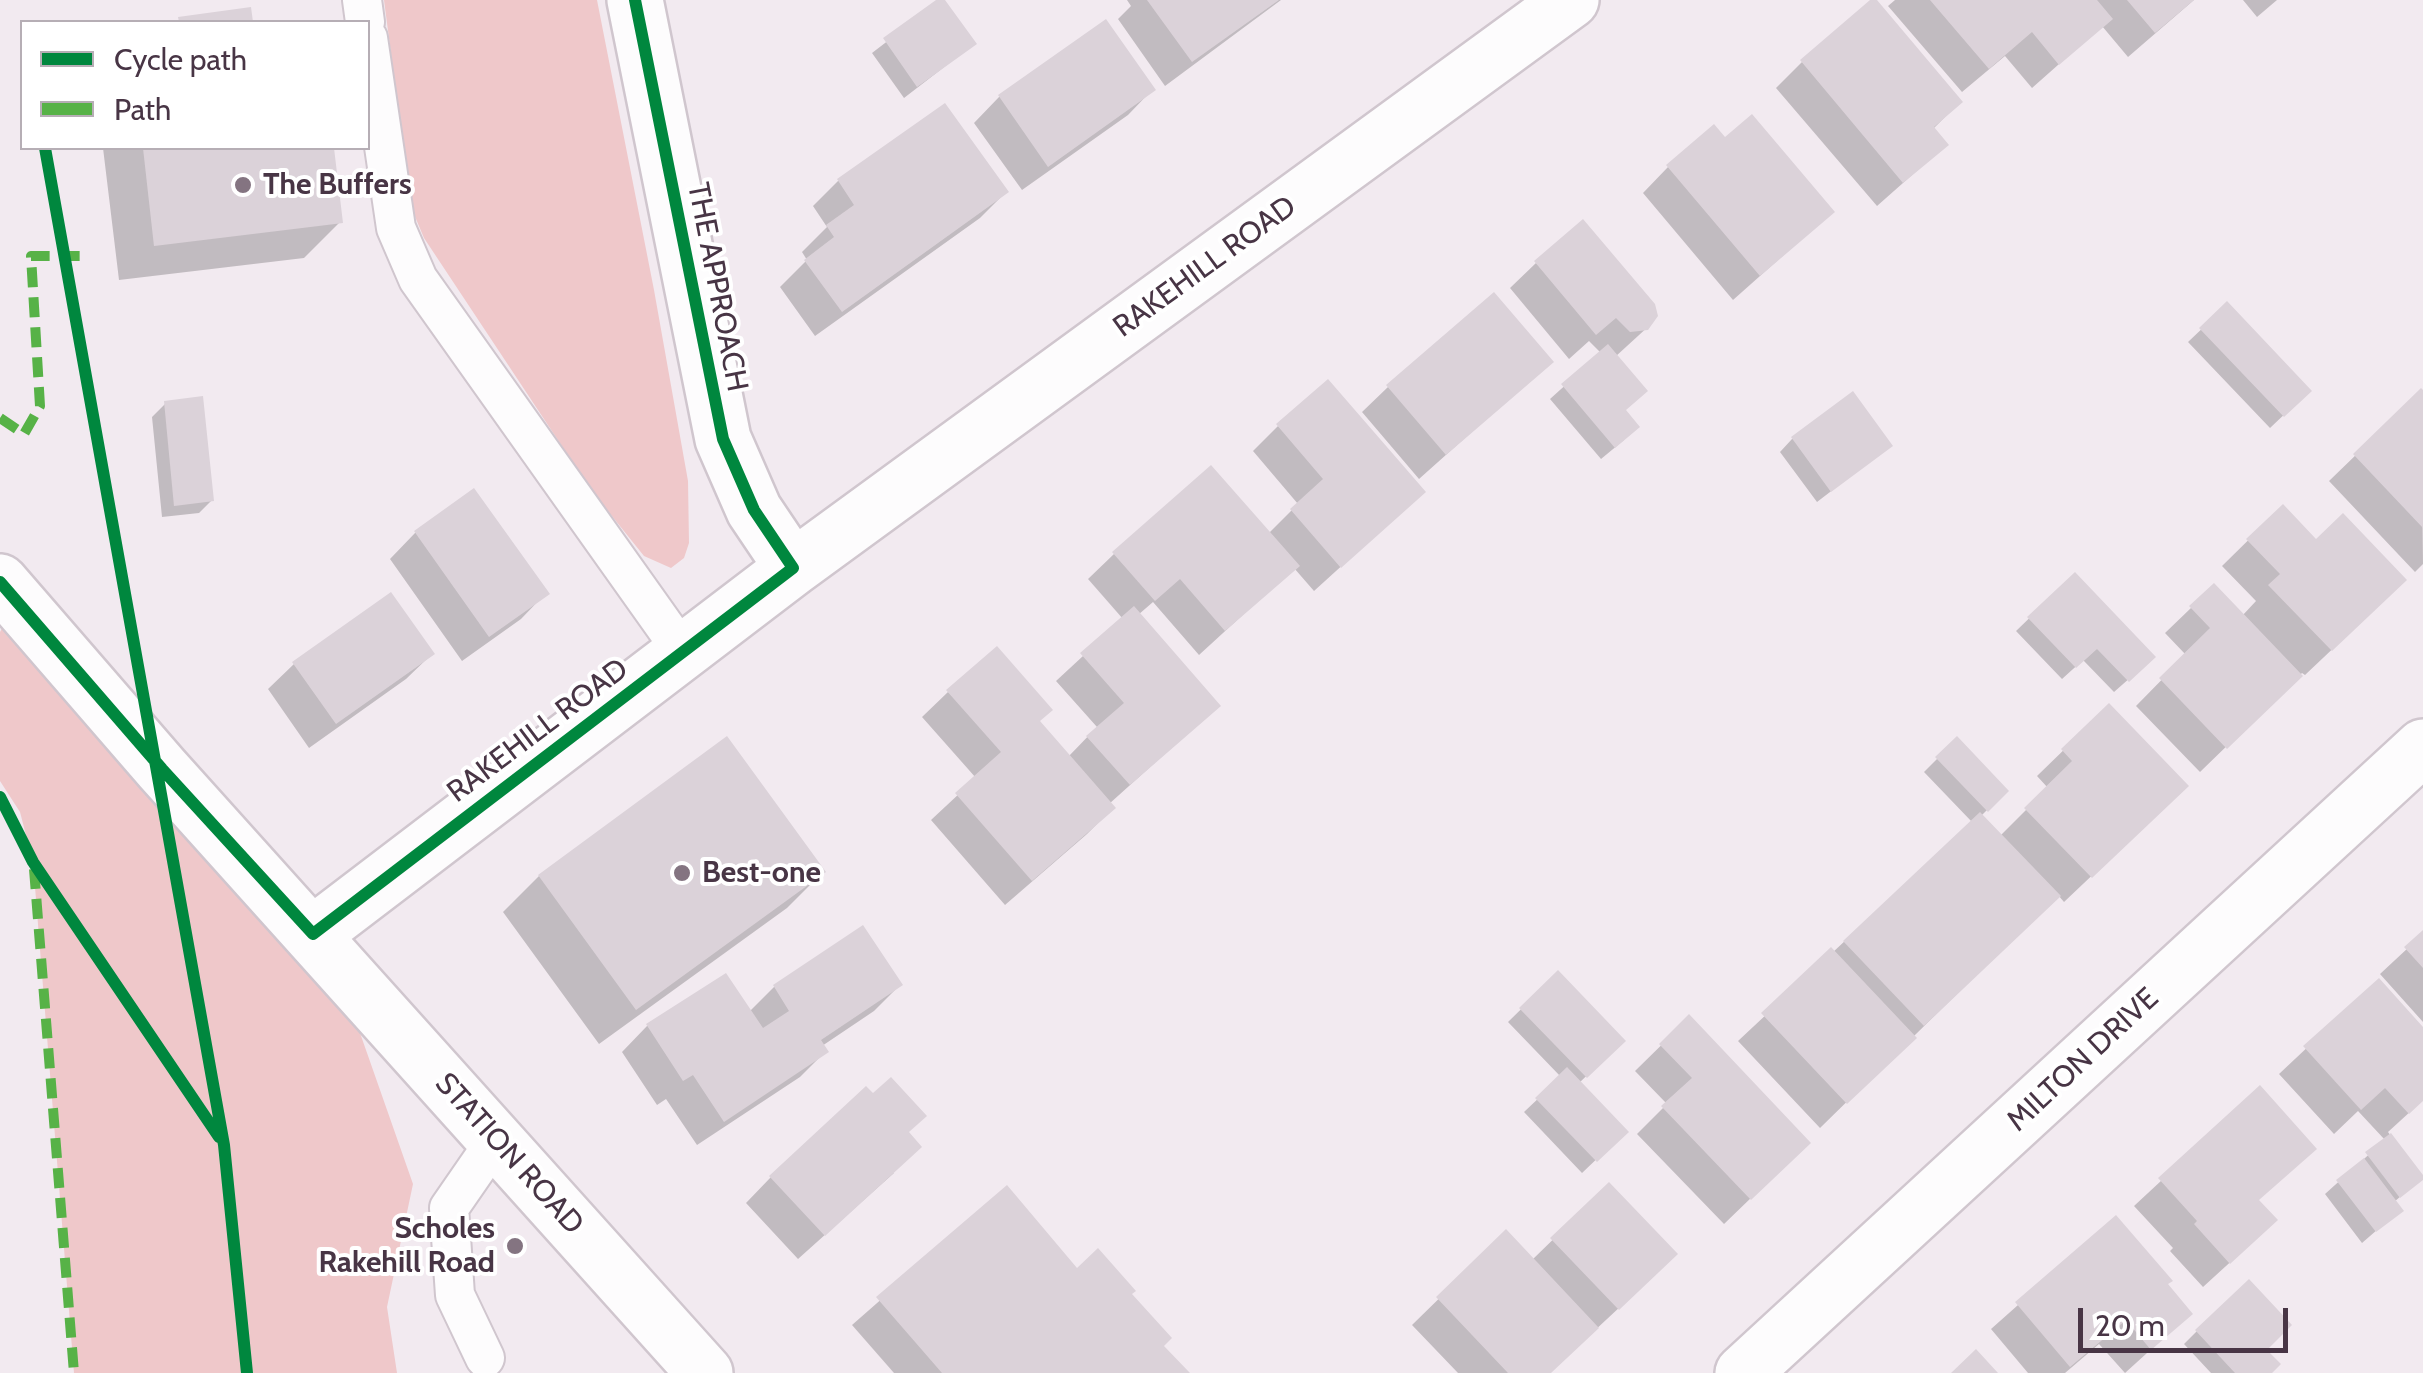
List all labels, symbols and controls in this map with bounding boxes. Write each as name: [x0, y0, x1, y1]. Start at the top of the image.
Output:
legend: [20, 20, 370, 150]
text: Cycle path: [114, 41, 247, 78]
text: Path: [114, 91, 171, 128]
place label: The Buffers: [263, 167, 412, 203]
marker: The Buffers: [232, 174, 254, 196]
street label: THE APPROACH: [679, 180, 755, 394]
street label: RAKEHILL ROAD: [1107, 189, 1303, 345]
street label: RAKEHILL ROAD: [441, 651, 635, 811]
place label: Best-one: [702, 855, 821, 891]
marker: Best-one: [671, 862, 693, 884]
street label: MILTON DRIVE: [2000, 981, 2166, 1139]
street label: STATION ROAD: [427, 1066, 591, 1242]
place label: Scholes Rakehill Road: [318, 1211, 495, 1282]
marker: Scholes Rakehill Road: [504, 1235, 526, 1257]
scale bar: [2083, 1288, 2293, 1350]
text: 20 m: [2095, 1307, 2165, 1344]

